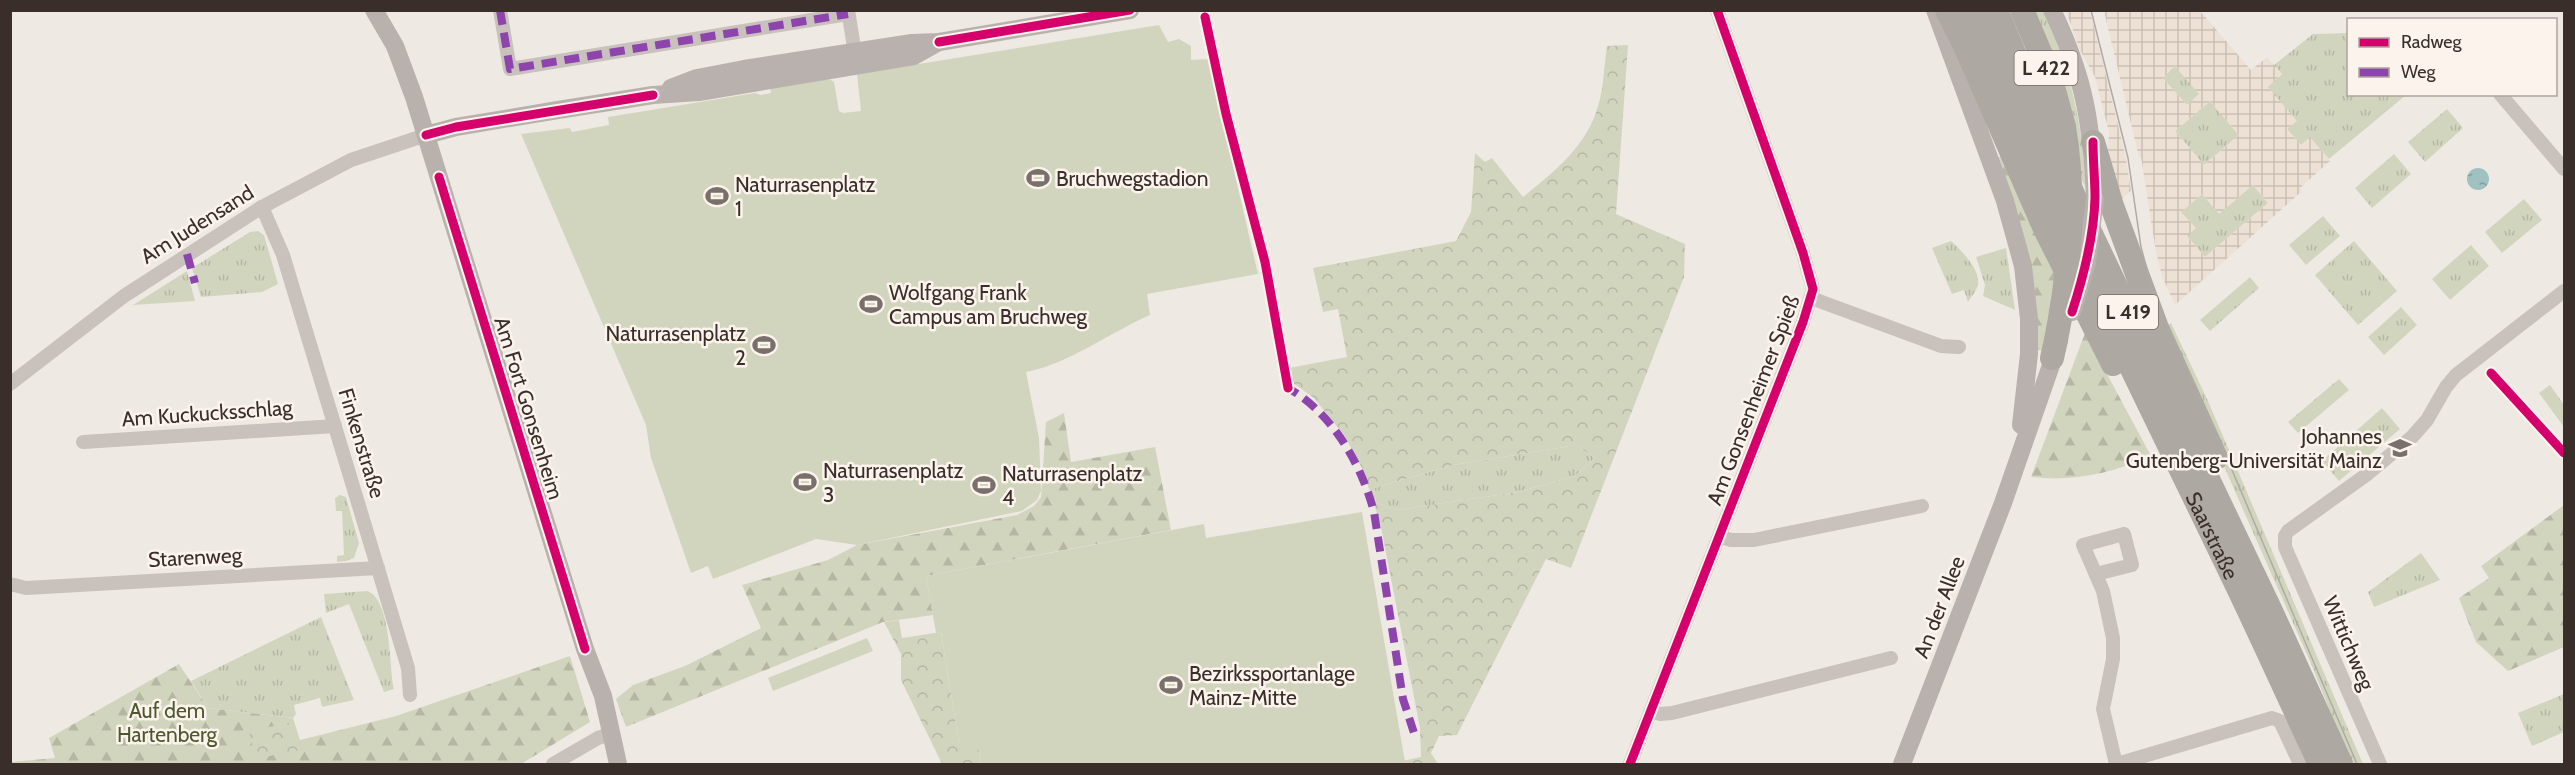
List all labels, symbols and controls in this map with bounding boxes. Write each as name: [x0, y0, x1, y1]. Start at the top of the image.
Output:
legend: [2347, 18, 2557, 96]
text: Radweg: [2401, 31, 2463, 53]
road number: L 422: [2014, 51, 2078, 85]
text: Weg: [2401, 61, 2437, 83]
sports icon: Bruchwegstadion: [1025, 165, 1051, 191]
place label: Bruchwegstadion: [1056, 166, 1208, 191]
place label: Naturrasenplatz 1: [735, 172, 876, 221]
street label: Am Judensand: [136, 179, 258, 269]
sports icon: Naturrasenplatz 1: [704, 183, 730, 209]
place label: Wolfgang Frank Campus am Bruchweg: [889, 280, 1087, 329]
sports icon: Wolfgang Frank Campus am Bruchweg: [858, 291, 884, 317]
street label: Am Gonsenheimer Spieß: [1701, 291, 1805, 509]
road number: L 419: [2098, 295, 2158, 329]
street label: Am Fort Gonsenheim: [489, 314, 569, 502]
place label: Naturrasenplatz 2: [606, 321, 746, 370]
sports icon: Naturrasenplatz 2: [751, 332, 777, 358]
street label: Finkenstraße: [333, 385, 391, 501]
street label: Am Kuckucksschlag: [121, 395, 294, 431]
place label: Johannes Gutenberg-Universität Mainz: [2126, 424, 2382, 473]
school or university icon: Johannes Gutenberg-Universität Mainz: [2387, 435, 2413, 461]
place label: Naturrasenplatz 3: [823, 458, 964, 507]
place label: Naturrasenplatz 4: [1002, 461, 1143, 510]
sports icon: Naturrasenplatz 3: [792, 469, 818, 495]
sports icon: Naturrasenplatz 4: [971, 472, 997, 498]
street label: Saarstraße: [2181, 487, 2245, 583]
street label: Starenweg: [147, 542, 243, 572]
street label: An der Allee: [1908, 552, 1970, 662]
street label: Wittichweg: [2318, 592, 2380, 694]
place label: Bezirkssportanlage Mainz-Mitte: [1189, 661, 1355, 710]
sports icon: Bezirkssportanlage Mainz-Mitte: [1158, 672, 1184, 698]
park label: Auf dem Hartenberg: [117, 698, 218, 747]

